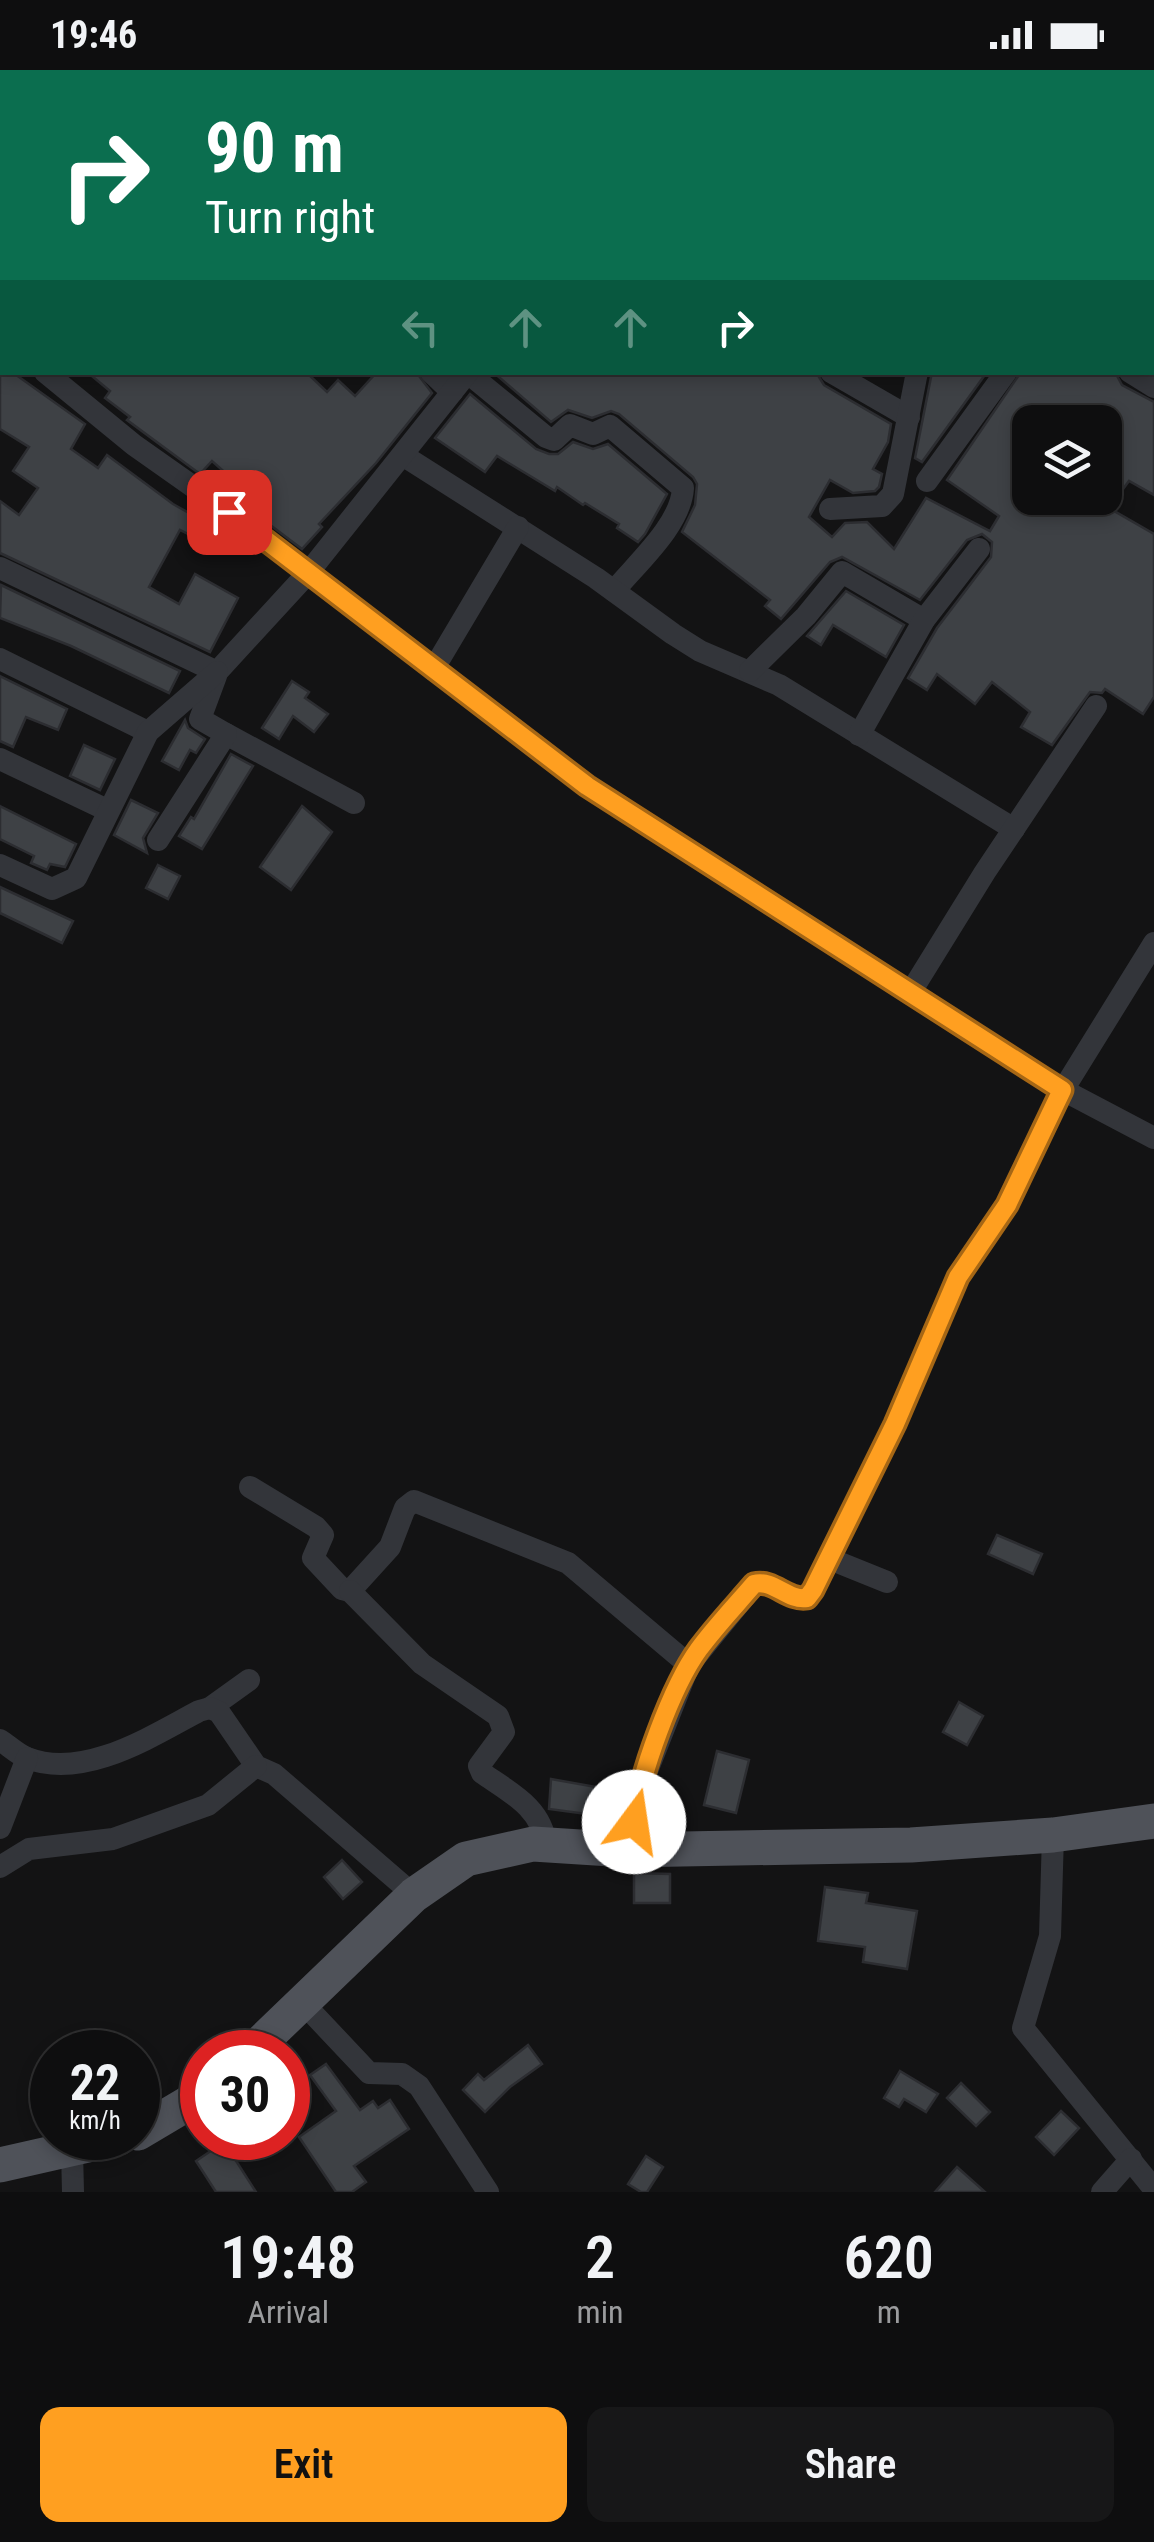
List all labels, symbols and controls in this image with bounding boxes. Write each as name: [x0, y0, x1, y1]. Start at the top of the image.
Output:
text: 19:46: [50, 13, 137, 57]
text: 90 m: [205, 107, 344, 189]
icon: right: [40, 110, 170, 240]
text: Turn right: [205, 191, 375, 244]
icon: left: [393, 300, 448, 355]
icon: ahead: [498, 300, 553, 355]
icon: ahead: [603, 300, 658, 355]
icon: right: [708, 300, 763, 355]
map controls: [1012, 405, 1122, 515]
button: layers: [1012, 405, 1122, 515]
pin: [187, 470, 272, 555]
icon: arrive: [202, 485, 257, 540]
position arrow: [582, 1770, 686, 1874]
speed limit sign: 30: [180, 2030, 310, 2160]
text: 22: [70, 2054, 120, 2112]
text: km/h: [69, 2106, 121, 2135]
text: 19:48: [220, 2222, 357, 2293]
text: 2: [585, 2222, 615, 2293]
text: 620: [843, 2222, 934, 2293]
text: Arrival: [248, 2293, 329, 2331]
text: min: [577, 2293, 623, 2331]
text: m: [877, 2293, 901, 2331]
button: Exit: [40, 2407, 567, 2522]
button: Share: [587, 2407, 1114, 2522]

